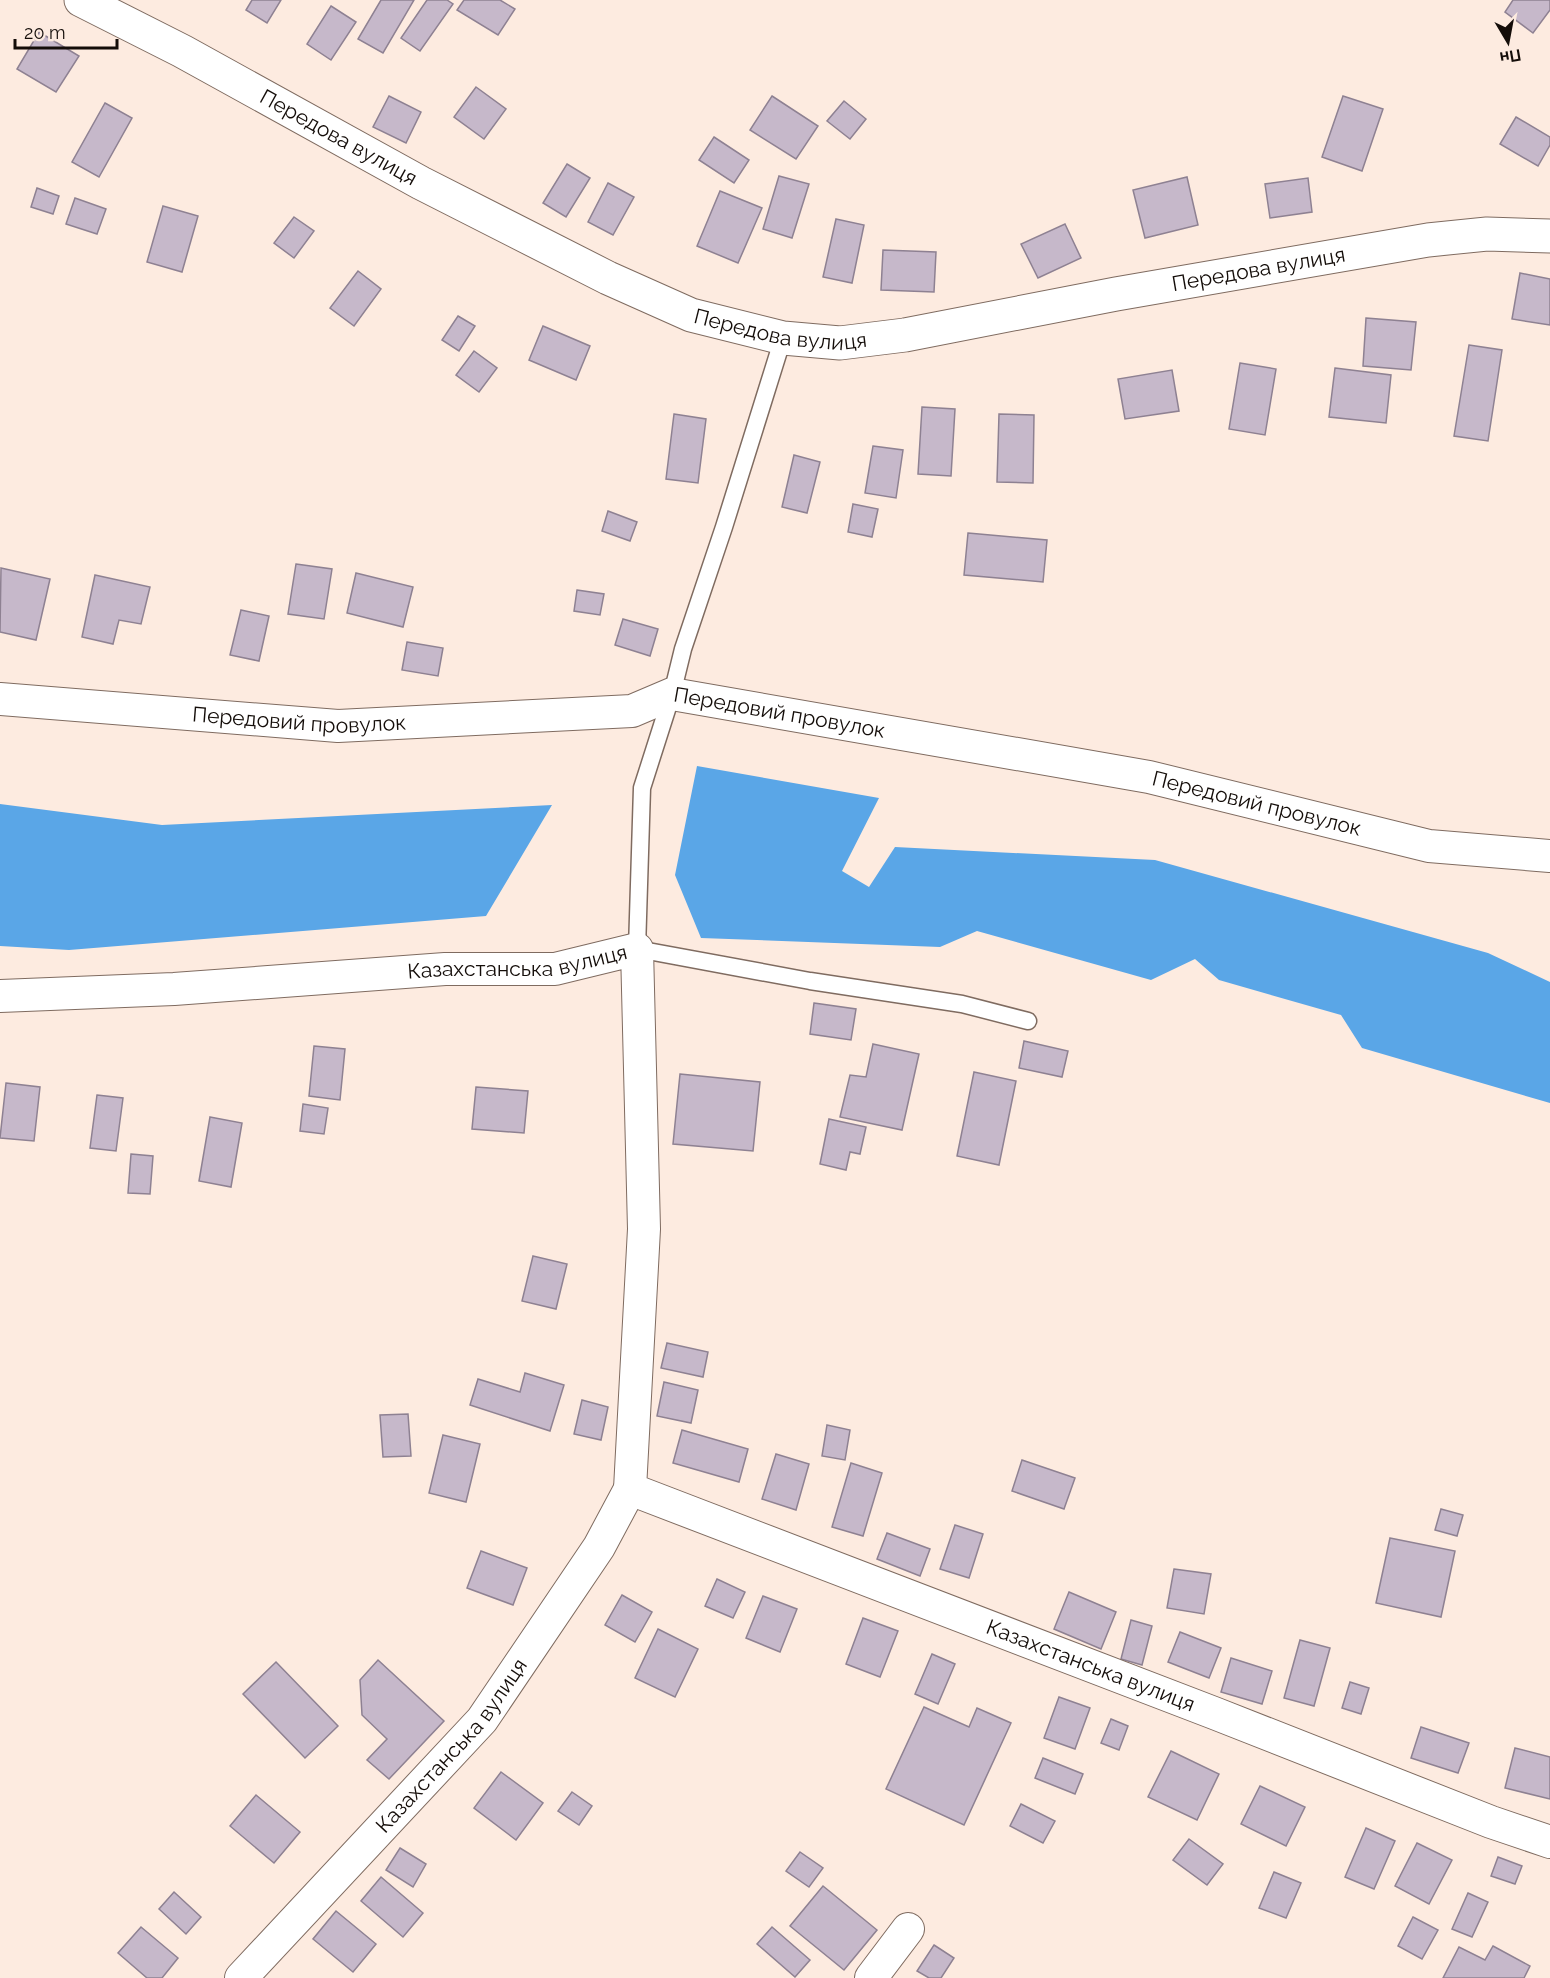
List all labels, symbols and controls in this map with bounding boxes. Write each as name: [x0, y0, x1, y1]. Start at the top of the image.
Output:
scale bar: [15, 12, 117, 50]
north arrow: [1478, 12, 1538, 72]
text: 20 m: [24, 22, 66, 43]
text: Пн: [1498, 45, 1523, 67]
street label: Передова вулиця: [256, 84, 422, 190]
street label: Передова вулиця: [1170, 242, 1347, 296]
street label: Передова вулиця: [691, 303, 868, 355]
street label: Передовий провулок: [672, 682, 887, 743]
street label: Передовий провулок: [191, 701, 407, 738]
street label: Передовий провулок: [1150, 765, 1364, 841]
street label: Казахстанська вулиця: [407, 939, 630, 984]
street label: Казахстанська вулиця: [983, 1614, 1199, 1716]
street label: Казахстанська вулиця: [370, 1653, 532, 1838]

